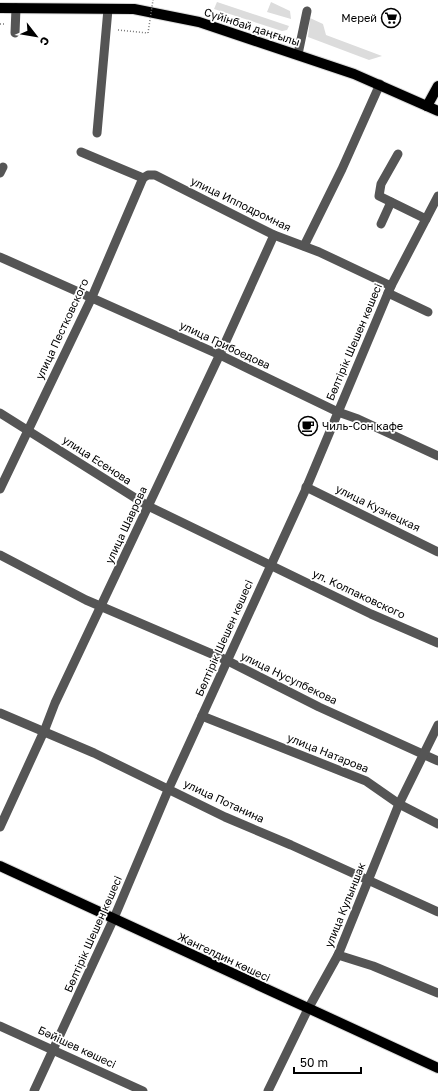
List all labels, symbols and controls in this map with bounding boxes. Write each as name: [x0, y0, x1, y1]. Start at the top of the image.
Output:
street label: Сүйінбай даңғылы: [202, 5, 302, 49]
supermarket icon: Мерей: [380, 7, 402, 29]
place label: Мерей: [341, 11, 377, 24]
north arrow: [16, 16, 56, 56]
text: С: [37, 35, 53, 48]
street label: улица Ипподромная: [189, 174, 294, 234]
street label: улица Пестковского: [32, 276, 91, 381]
street label: Бөлтірік Шешен көшесі: [323, 281, 384, 402]
street label: улица Грибоедова: [178, 318, 273, 371]
cafe icon: Чиль-Сон кафе: [297, 415, 319, 437]
place label: Чиль-Сон кафе: [322, 419, 403, 432]
street label: улица Есенова: [60, 432, 134, 487]
street label: улица Кузнецкая: [334, 481, 423, 534]
street label: улица Шаврова: [102, 484, 149, 566]
street label: ул. Kолпаковского: [311, 566, 408, 621]
street label: Бөлтірік Шешен көшесі: [192, 578, 255, 698]
street label: улица Нусупбекова: [239, 649, 340, 707]
street label: улица Натарова: [286, 730, 371, 775]
street label: улица Потанина: [182, 776, 267, 825]
street label: улица Кулыншак: [322, 860, 368, 949]
street label: Бөлтірік Шешен көшесі: [61, 874, 124, 994]
street label: Жангелдин көшесі: [176, 929, 273, 984]
street label: Бәйішев көшесі: [36, 1023, 118, 1070]
scale bar: [294, 1049, 361, 1075]
text: 50 m: [300, 1055, 328, 1070]

